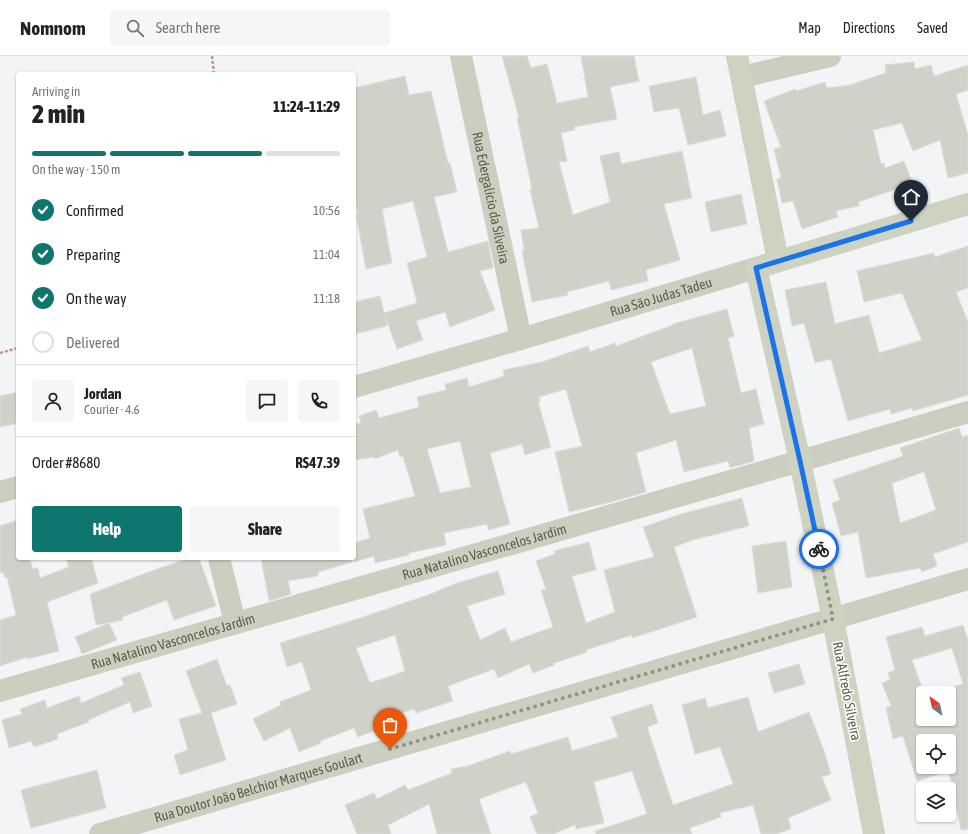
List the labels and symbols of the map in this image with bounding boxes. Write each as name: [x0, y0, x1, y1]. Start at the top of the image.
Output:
street label: Rua Edergalicio da Silveira: [469, 130, 513, 265]
pin: [894, 180, 928, 221]
street label: Rua São Judas Tadeu: [608, 274, 714, 320]
street label: Rua Natalino Vasconcelos Jardim: [400, 521, 568, 583]
courier: [799, 529, 839, 569]
street label: Rua Natalino Vasconcelos Jardim: [89, 610, 257, 672]
street label: Rua Alfredo Silveira: [830, 640, 864, 742]
north arrow: [916, 686, 956, 726]
pin: [373, 708, 407, 749]
street label: Rua Doutor João Belchior Marques Goulart: [152, 749, 364, 826]

